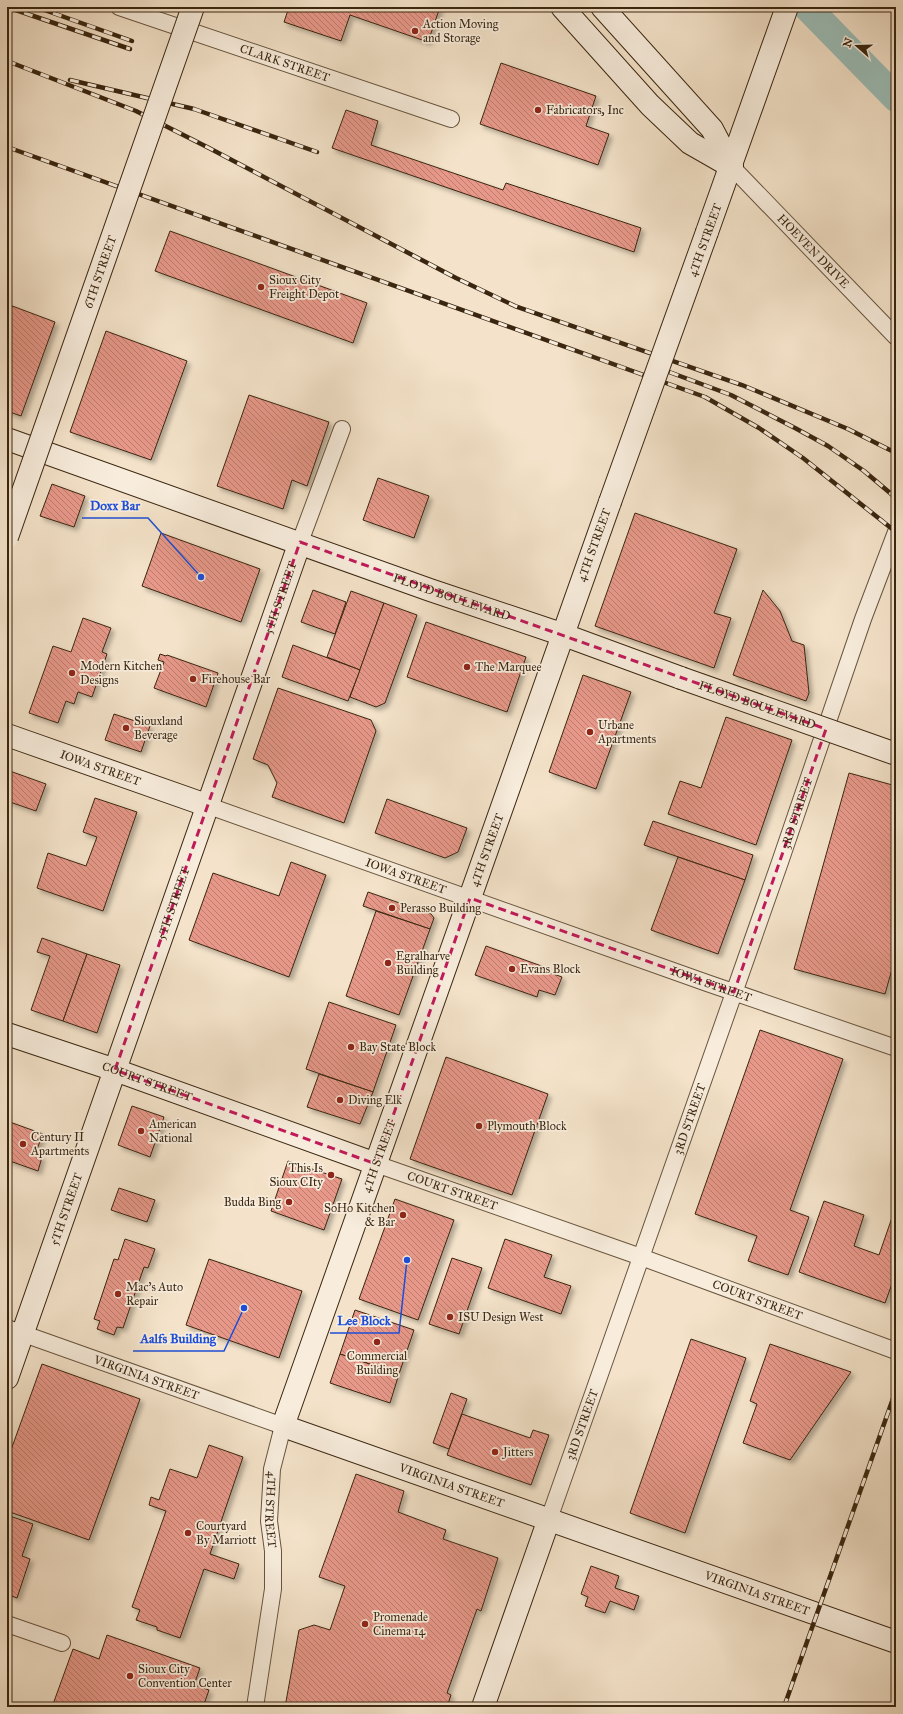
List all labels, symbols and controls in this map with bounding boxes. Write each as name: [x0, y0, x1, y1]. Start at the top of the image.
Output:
place label: Action Moving and Storage: [422, 17, 499, 46]
marker: Action Moving and Storage: [410, 26, 420, 36]
north arrow: [837, 26, 877, 66]
text: N: [840, 36, 856, 49]
street label: CLARK STREET: [238, 41, 332, 85]
place label: Fabricators, Inc: [546, 103, 624, 117]
marker: Fabricators, Inc: [533, 105, 543, 115]
street label: 4TH STREET: [685, 201, 725, 279]
street label: HOEVEN DRIVE: [774, 211, 852, 291]
street label: 6TH STREET: [81, 233, 119, 310]
place label: Sioux City Freight Depot: [269, 273, 340, 302]
marker: Sioux City Freight Depot: [256, 282, 266, 292]
callout: Doxx Bar: [82, 493, 148, 518]
text: Doxx Bar: [90, 498, 141, 514]
street label: 4TH STREET: [574, 506, 614, 584]
street label: 5TH STREET: [261, 559, 300, 636]
street label: FLOYD BOULEVARD: [391, 570, 512, 623]
place label: Modern Kitchen Designs: [80, 659, 163, 688]
place label: The Marquee: [475, 660, 541, 675]
marker: The Marquee: [462, 662, 472, 672]
marker: Modern Kitchen Designs: [67, 668, 77, 678]
place label: Firehouse Bar: [201, 672, 271, 686]
marker: Firehouse Bar: [188, 674, 198, 684]
street label: FLOYD BOULEVARD: [697, 678, 818, 732]
place label: Siouxland Beverage: [134, 714, 183, 743]
place label: Urbane Apartments: [597, 718, 656, 746]
marker: Siouxland Beverage: [121, 723, 131, 733]
marker: Urbane Apartments: [585, 727, 595, 737]
street label: IOWA STREET: [58, 747, 143, 788]
street label: 3RD STREET: [778, 776, 815, 851]
street label: 4TH STREET: [467, 811, 507, 889]
street label: IOWA STREET: [364, 855, 448, 897]
street label: 5TH STREET: [154, 865, 193, 941]
place label: Perasso Building: [400, 901, 481, 916]
marker: Perasso Building: [387, 903, 397, 913]
place label: Egralharve Building: [396, 949, 450, 978]
marker: Egralharve Building: [383, 958, 393, 968]
place label: Evans Block: [520, 962, 581, 976]
marker: Evans Block: [507, 964, 517, 974]
street label: IOWA STREET: [669, 964, 754, 1005]
place label: Bay State Block: [359, 1040, 436, 1054]
marker: Bay State Block: [346, 1042, 356, 1052]
street label: COURT STREET: [100, 1059, 194, 1104]
street label: 3RD STREET: [671, 1082, 709, 1156]
place label: Diving Elk: [348, 1093, 402, 1108]
marker: Diving Elk: [335, 1095, 345, 1105]
place label: American National: [148, 1117, 197, 1145]
street label: 4TH STREET: [359, 1117, 399, 1195]
place label: Plymouth Block: [487, 1119, 567, 1133]
marker: Plymouth Block: [474, 1121, 484, 1131]
marker: American National: [136, 1126, 146, 1136]
place label: Century II Apartments: [30, 1130, 89, 1158]
marker: Century II Apartments: [18, 1139, 28, 1149]
place label: This Is Sioux CIty: [269, 1161, 323, 1189]
street label: COURT STREET: [405, 1169, 499, 1213]
marker: This Is Sioux CIty: [326, 1170, 336, 1180]
street label: 5TH STREET: [47, 1171, 85, 1247]
place label: Budda Bing: [224, 1195, 281, 1210]
marker: Budda Bing: [284, 1197, 294, 1207]
place label: SoHo Kitchen & Bar: [324, 1201, 396, 1229]
marker: SoHo Kitchen & Bar: [398, 1210, 408, 1220]
street label: COURT STREET: [711, 1277, 804, 1323]
place label: Mac's Auto Repair: [126, 1280, 183, 1308]
marker: Mac's Auto Repair: [113, 1289, 123, 1299]
callout: Lee Block: [330, 1308, 399, 1333]
place label: ISU Design West: [458, 1310, 544, 1325]
marker: ISU Design West: [445, 1312, 455, 1322]
text: Lee Block: [337, 1313, 392, 1329]
callout: Aalfs Building: [133, 1326, 224, 1351]
text: Aalfs Building: [139, 1331, 217, 1347]
marker: Commercial Building: [372, 1337, 382, 1347]
place label: Commercial Building: [347, 1349, 408, 1378]
street label: VIRGINIA STREET: [91, 1352, 201, 1403]
street label: 3RD STREET: [563, 1387, 601, 1462]
place label: Jitters: [501, 1445, 533, 1460]
marker: Jitters: [490, 1447, 500, 1457]
street label: VIRGINIA STREET: [396, 1460, 506, 1510]
street label: 4TH STREET: [262, 1471, 280, 1549]
place label: Courtyard By Marriott: [196, 1519, 257, 1547]
marker: Courtyard By Marriott: [183, 1528, 193, 1538]
street label: VIRGINIA STREET: [702, 1568, 812, 1618]
place label: Promenade Cinema 14: [373, 1610, 428, 1638]
marker: Promenade Cinema 14: [360, 1619, 370, 1629]
place label: Sioux City Convention Center: [138, 1662, 232, 1690]
marker: Sioux City Convention Center: [125, 1671, 135, 1681]

